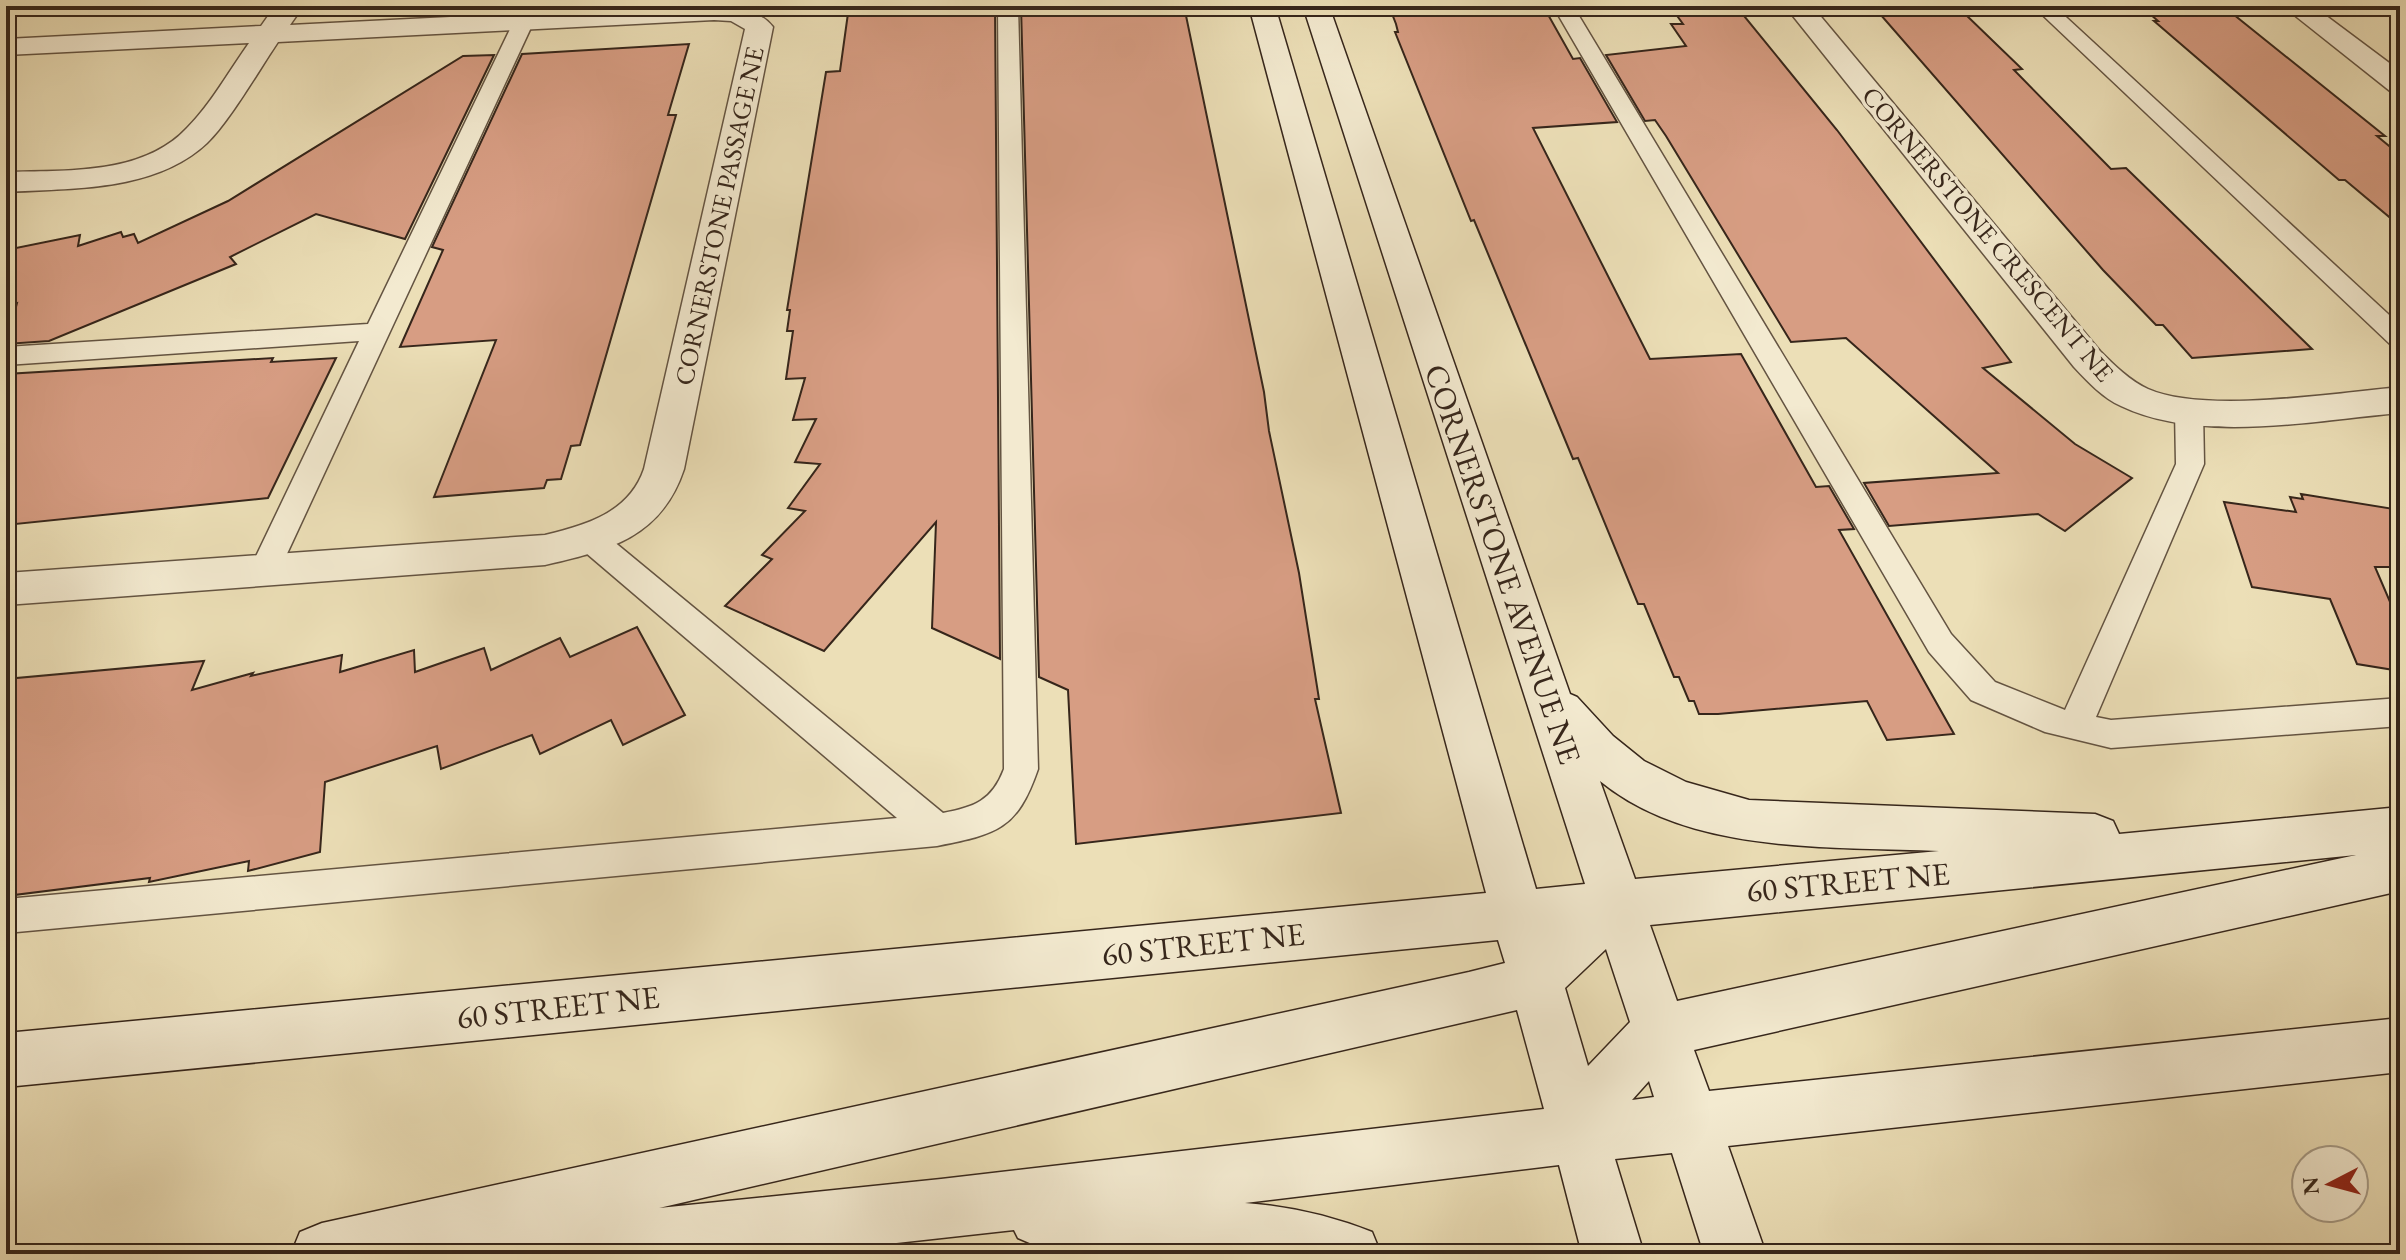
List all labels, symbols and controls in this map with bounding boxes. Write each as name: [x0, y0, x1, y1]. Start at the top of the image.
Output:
street label: CORNERSTONE PASSAGE NE: [666, 43, 772, 388]
street label: CORNERSTONE CRESCENT NE: [1854, 79, 2122, 389]
street label: CORNERSTONE AVENUE NE: [1415, 359, 1591, 769]
street label: 60 STREET NE: [1745, 852, 1951, 912]
street label: 60 STREET NE: [1100, 912, 1306, 976]
street label: 60 STREET NE: [455, 975, 661, 1039]
north arrow: [2290, 1144, 2370, 1224]
text: N: [2295, 1175, 2326, 1196]

